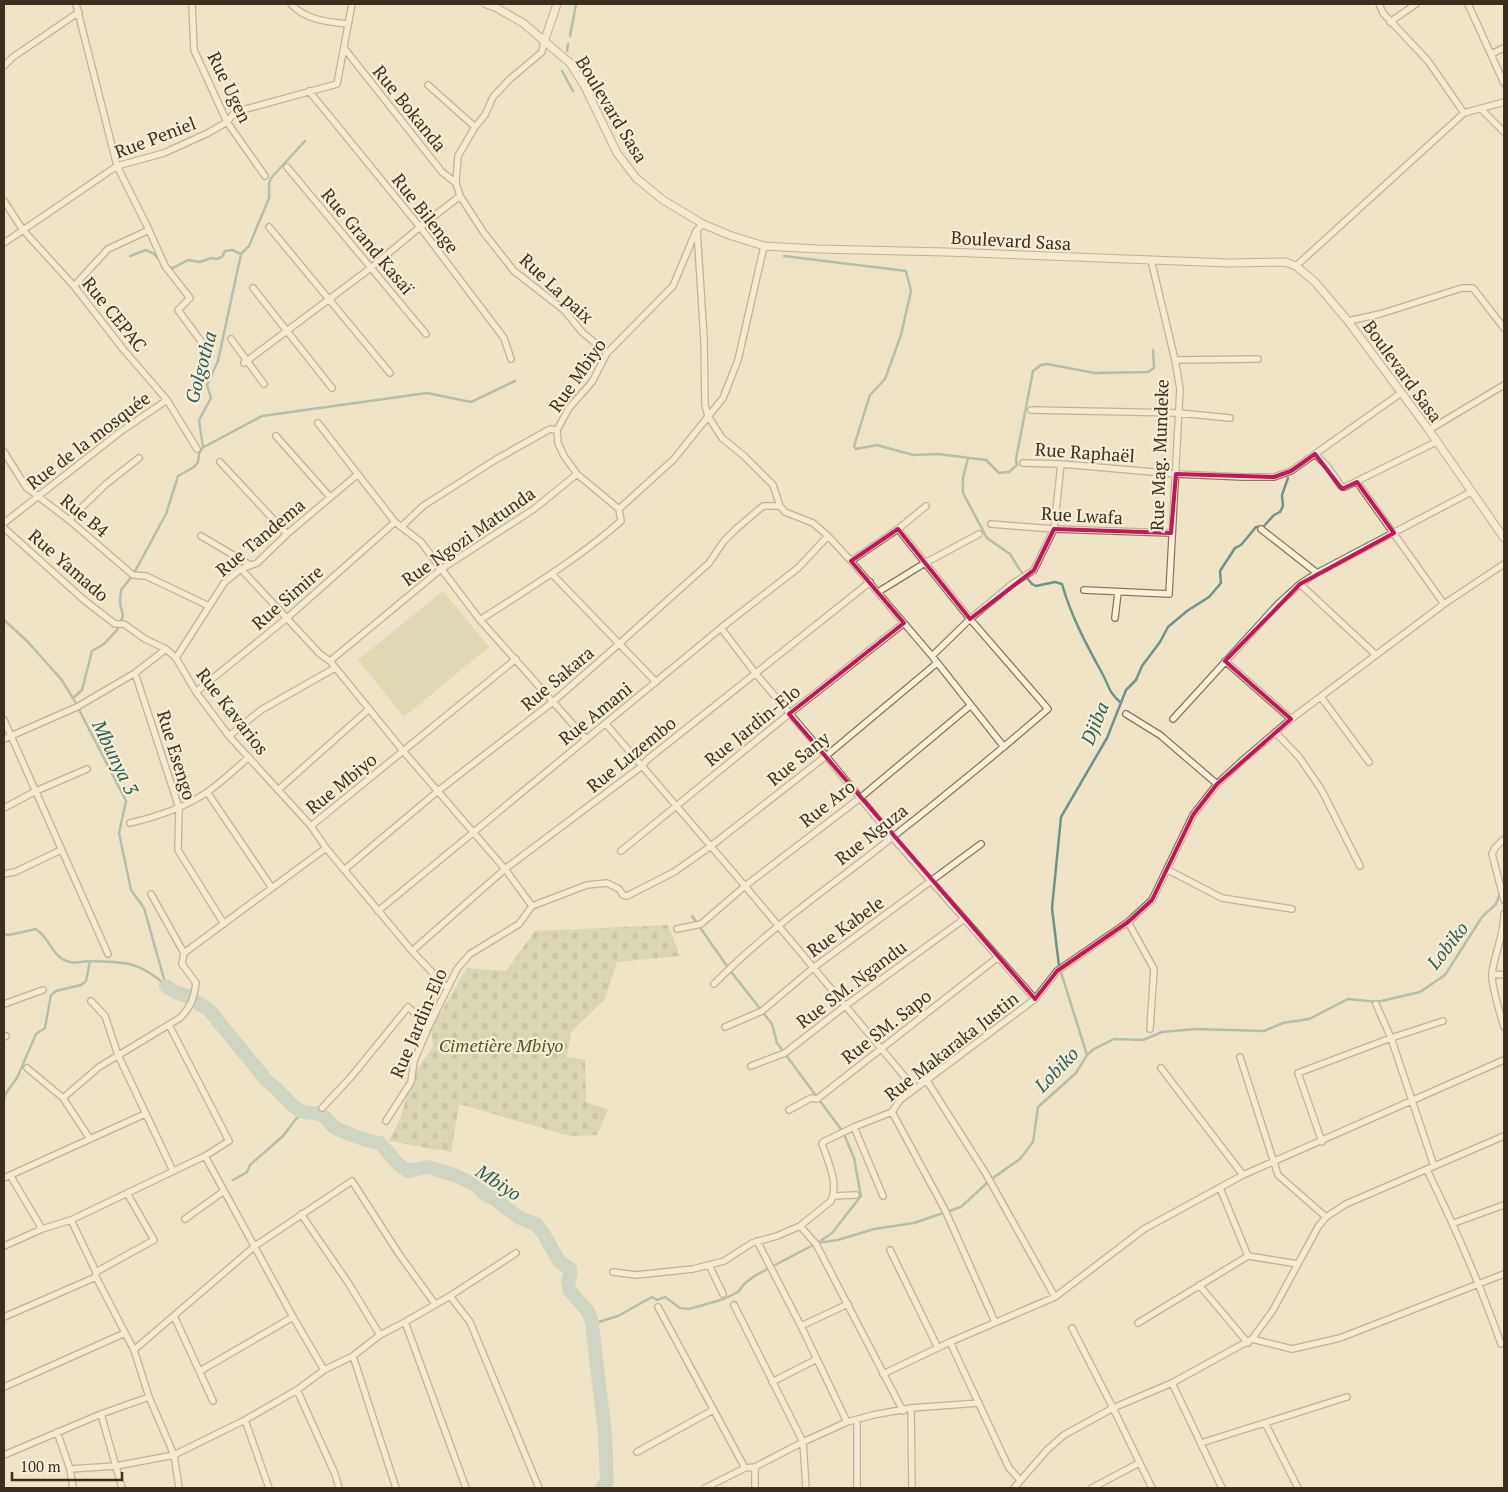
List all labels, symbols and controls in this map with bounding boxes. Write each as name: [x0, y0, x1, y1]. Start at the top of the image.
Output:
street label: Rue Ugen: [202, 47, 258, 127]
street label: Boulevard Sasa: [571, 51, 653, 167]
street label: Rue Bokanda: [368, 60, 452, 156]
street label: Rue Peniel: [111, 111, 199, 163]
street label: Rue Bilenge: [387, 168, 465, 258]
street label: Rue Grand Kasaï: [316, 183, 420, 300]
street label: Boulevard Sasa: [950, 225, 1072, 255]
street label: Rue La paix: [515, 248, 600, 329]
street label: Rue CEPAC: [77, 272, 153, 356]
street label: Boulevard Sasa: [1358, 315, 1448, 427]
water label: Golgotha: [178, 328, 222, 406]
street label: Rue Mbiyo: [543, 333, 611, 417]
street label: Rue Mag. Mundeke: [1144, 379, 1174, 531]
street label: Rue de la mosquée: [21, 386, 155, 494]
street label: Rue Raphaël: [1034, 437, 1136, 467]
street label: Rue Ngozi Matunda: [397, 481, 539, 591]
street label: Rue B4: [56, 488, 115, 542]
street label: Rue Tandema: [210, 493, 310, 581]
street label: Rue Lwafa: [1040, 501, 1124, 529]
street label: Rue Yamado: [24, 523, 114, 607]
street label: Rue Simire: [246, 559, 328, 635]
street label: Rue Sakara: [515, 640, 599, 716]
street label: Rue Kavarios: [191, 663, 275, 759]
street label: Rue Amani: [553, 676, 637, 750]
street label: Rue Jardin-Elo: [699, 679, 805, 771]
water label: Djiba: [1074, 698, 1114, 749]
street label: Rue Esengo: [152, 707, 202, 803]
street label: Rue Luzembo: [581, 711, 681, 797]
water label: Mbunya 3: [87, 715, 145, 799]
street label: Rue Sany: [762, 725, 835, 791]
street label: Rue Mbiyo: [301, 747, 382, 819]
street label: Rue Aro: [794, 774, 860, 832]
street label: Rue Nguza: [830, 798, 912, 870]
street label: Rue Kabele: [802, 890, 888, 962]
water label: Lobiko: [1420, 916, 1473, 975]
street label: Rue SM. Ngandu: [791, 935, 911, 1033]
street label: Rue Jardin-Elo: [384, 964, 452, 1082]
street label: Rue SM. Sapo: [836, 983, 936, 1069]
street label: Rue Makaraka Justin: [879, 986, 1023, 1106]
park label: Cimetière Mbiyo: [439, 1033, 563, 1057]
water label: Lobiko: [1028, 1041, 1084, 1098]
water label: Mbiyo: [471, 1157, 527, 1206]
scale bar: [12, 1450, 122, 1482]
text: 100 m: [20, 1456, 61, 1476]

